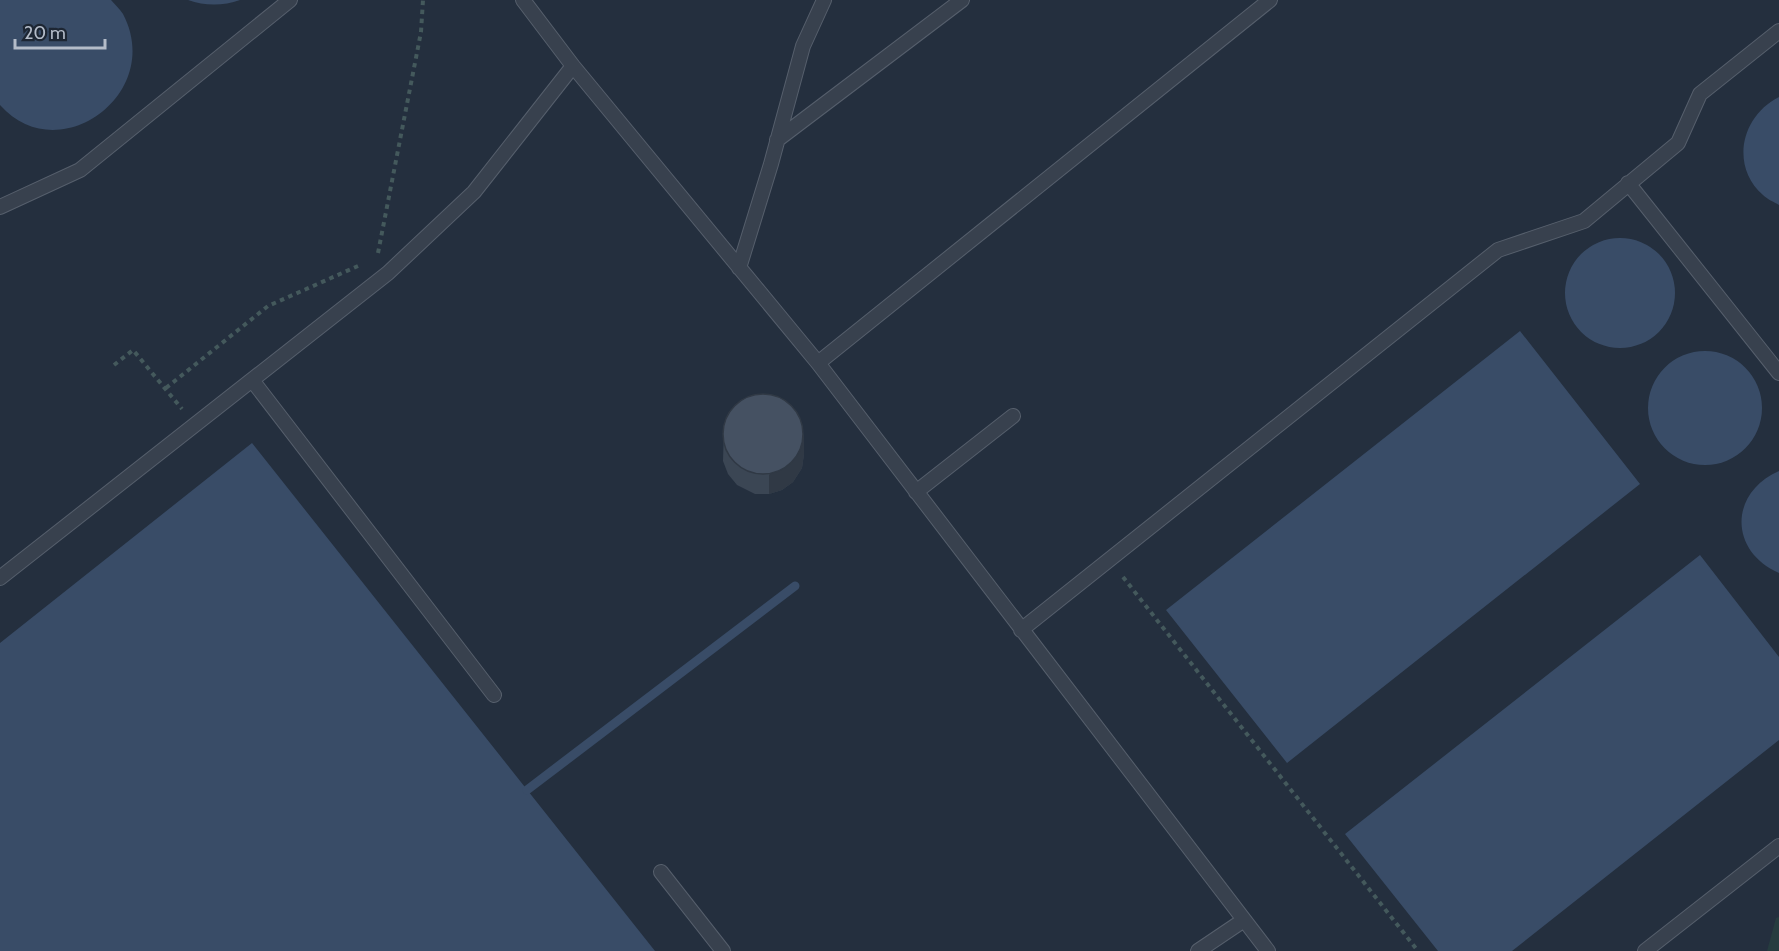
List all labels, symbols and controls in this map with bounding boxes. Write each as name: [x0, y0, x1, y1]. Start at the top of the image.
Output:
scale bar: [15, 12, 105, 50]
text: 20 m: [24, 22, 66, 44]

